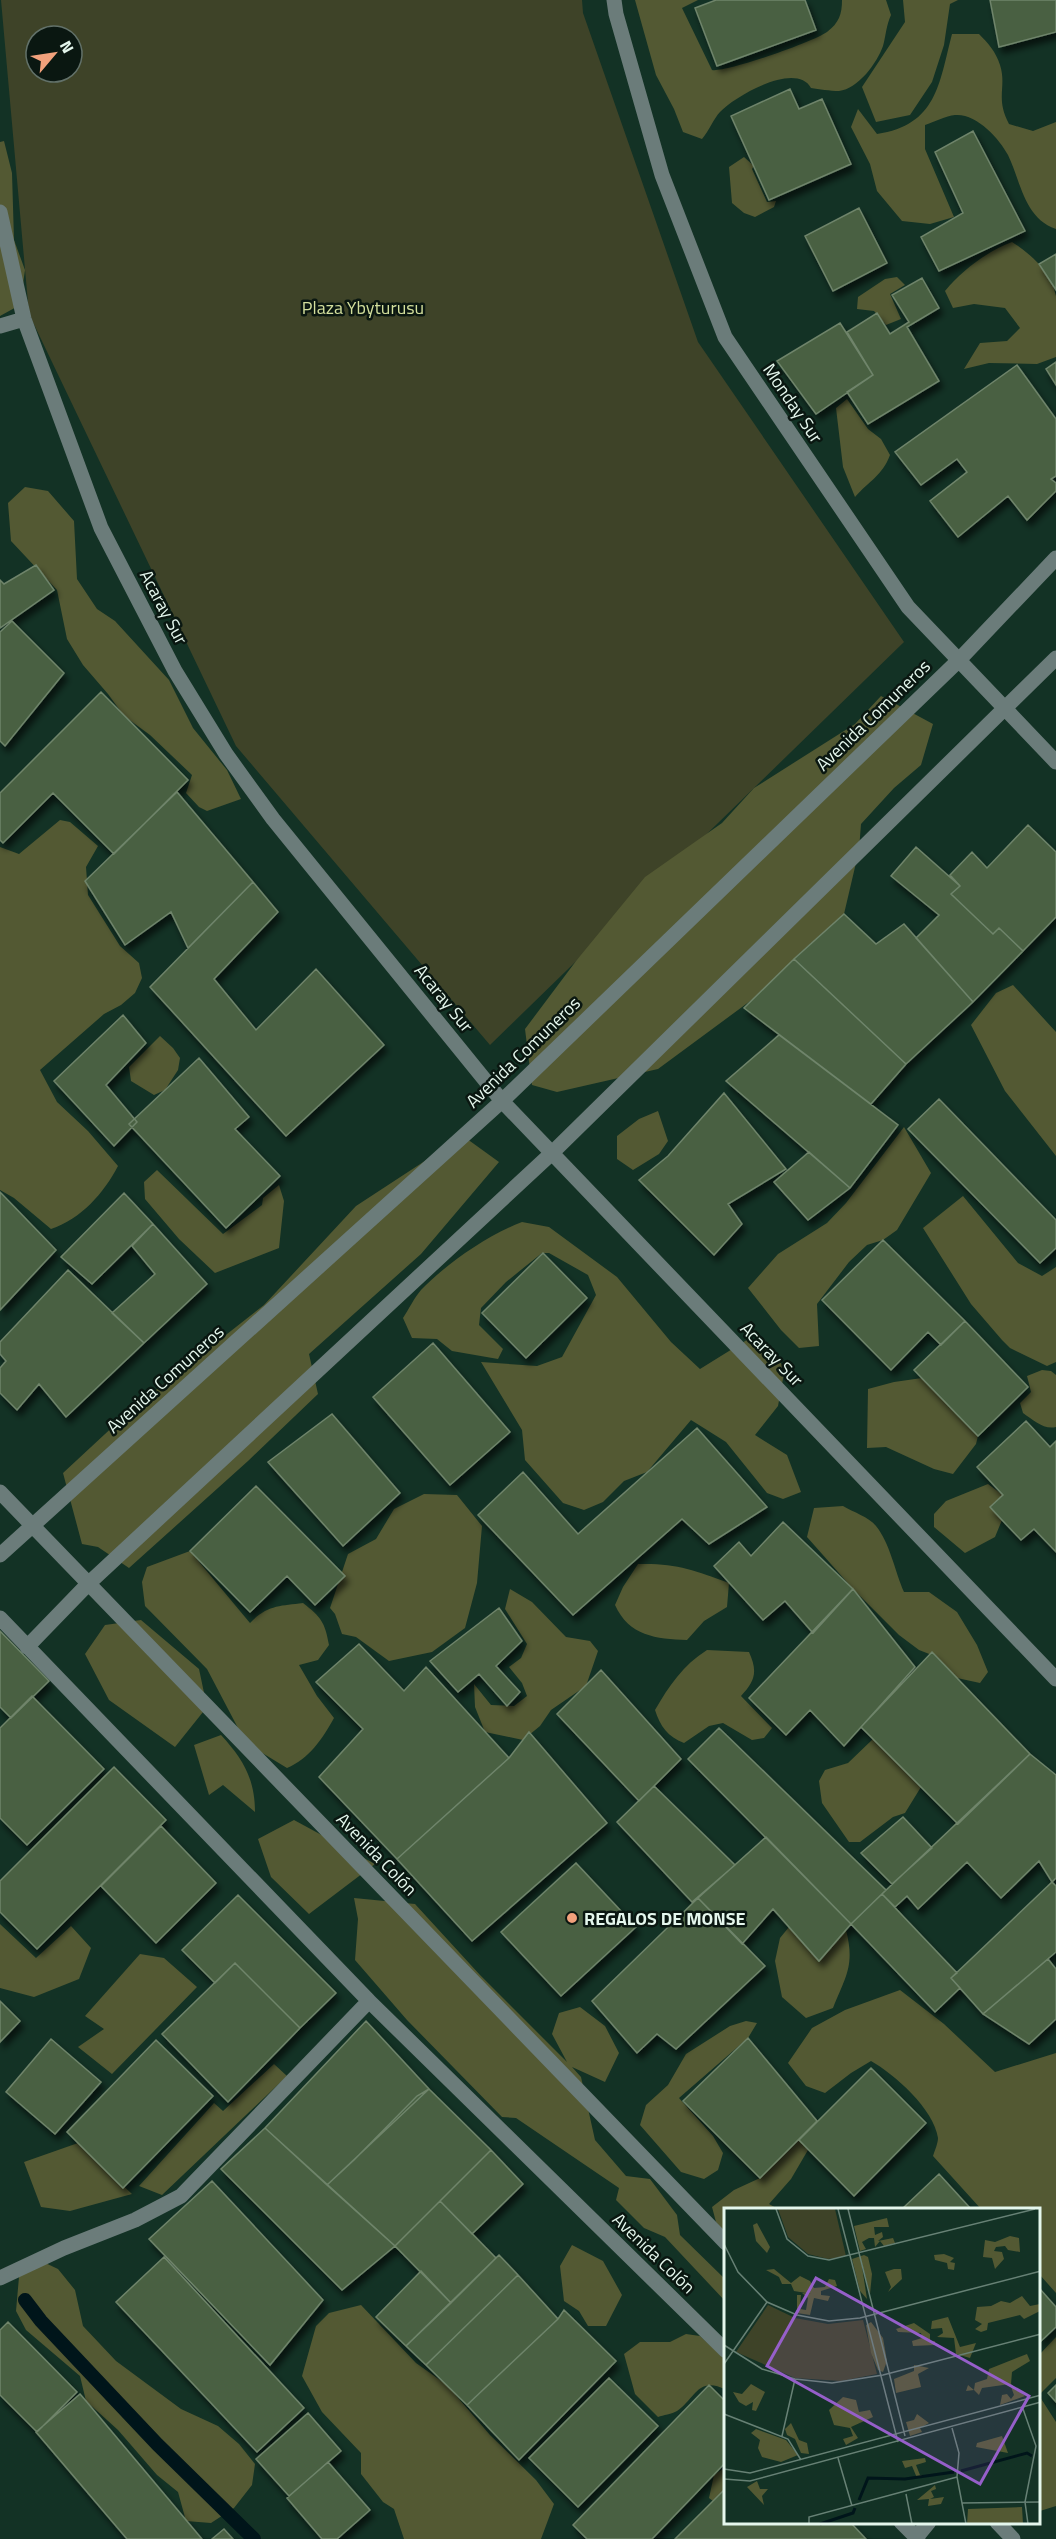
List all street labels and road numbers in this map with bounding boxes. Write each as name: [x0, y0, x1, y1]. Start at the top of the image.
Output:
street label: Monday Sur: [756, 358, 830, 448]
street label: Acaray Sur: [133, 565, 195, 649]
street label: Avenida Comuneros: [809, 653, 937, 777]
street label: Acaray Sur: [408, 958, 480, 1038]
street label: Avenida Comuneros: [459, 990, 587, 1114]
street label: Acaray Sur: [734, 1316, 810, 1392]
street label: Avenida Comuneros: [100, 1319, 230, 1439]
street label: Avenida Colón: [330, 1806, 424, 1902]
street label: Avenida Colón: [606, 2206, 702, 2300]

